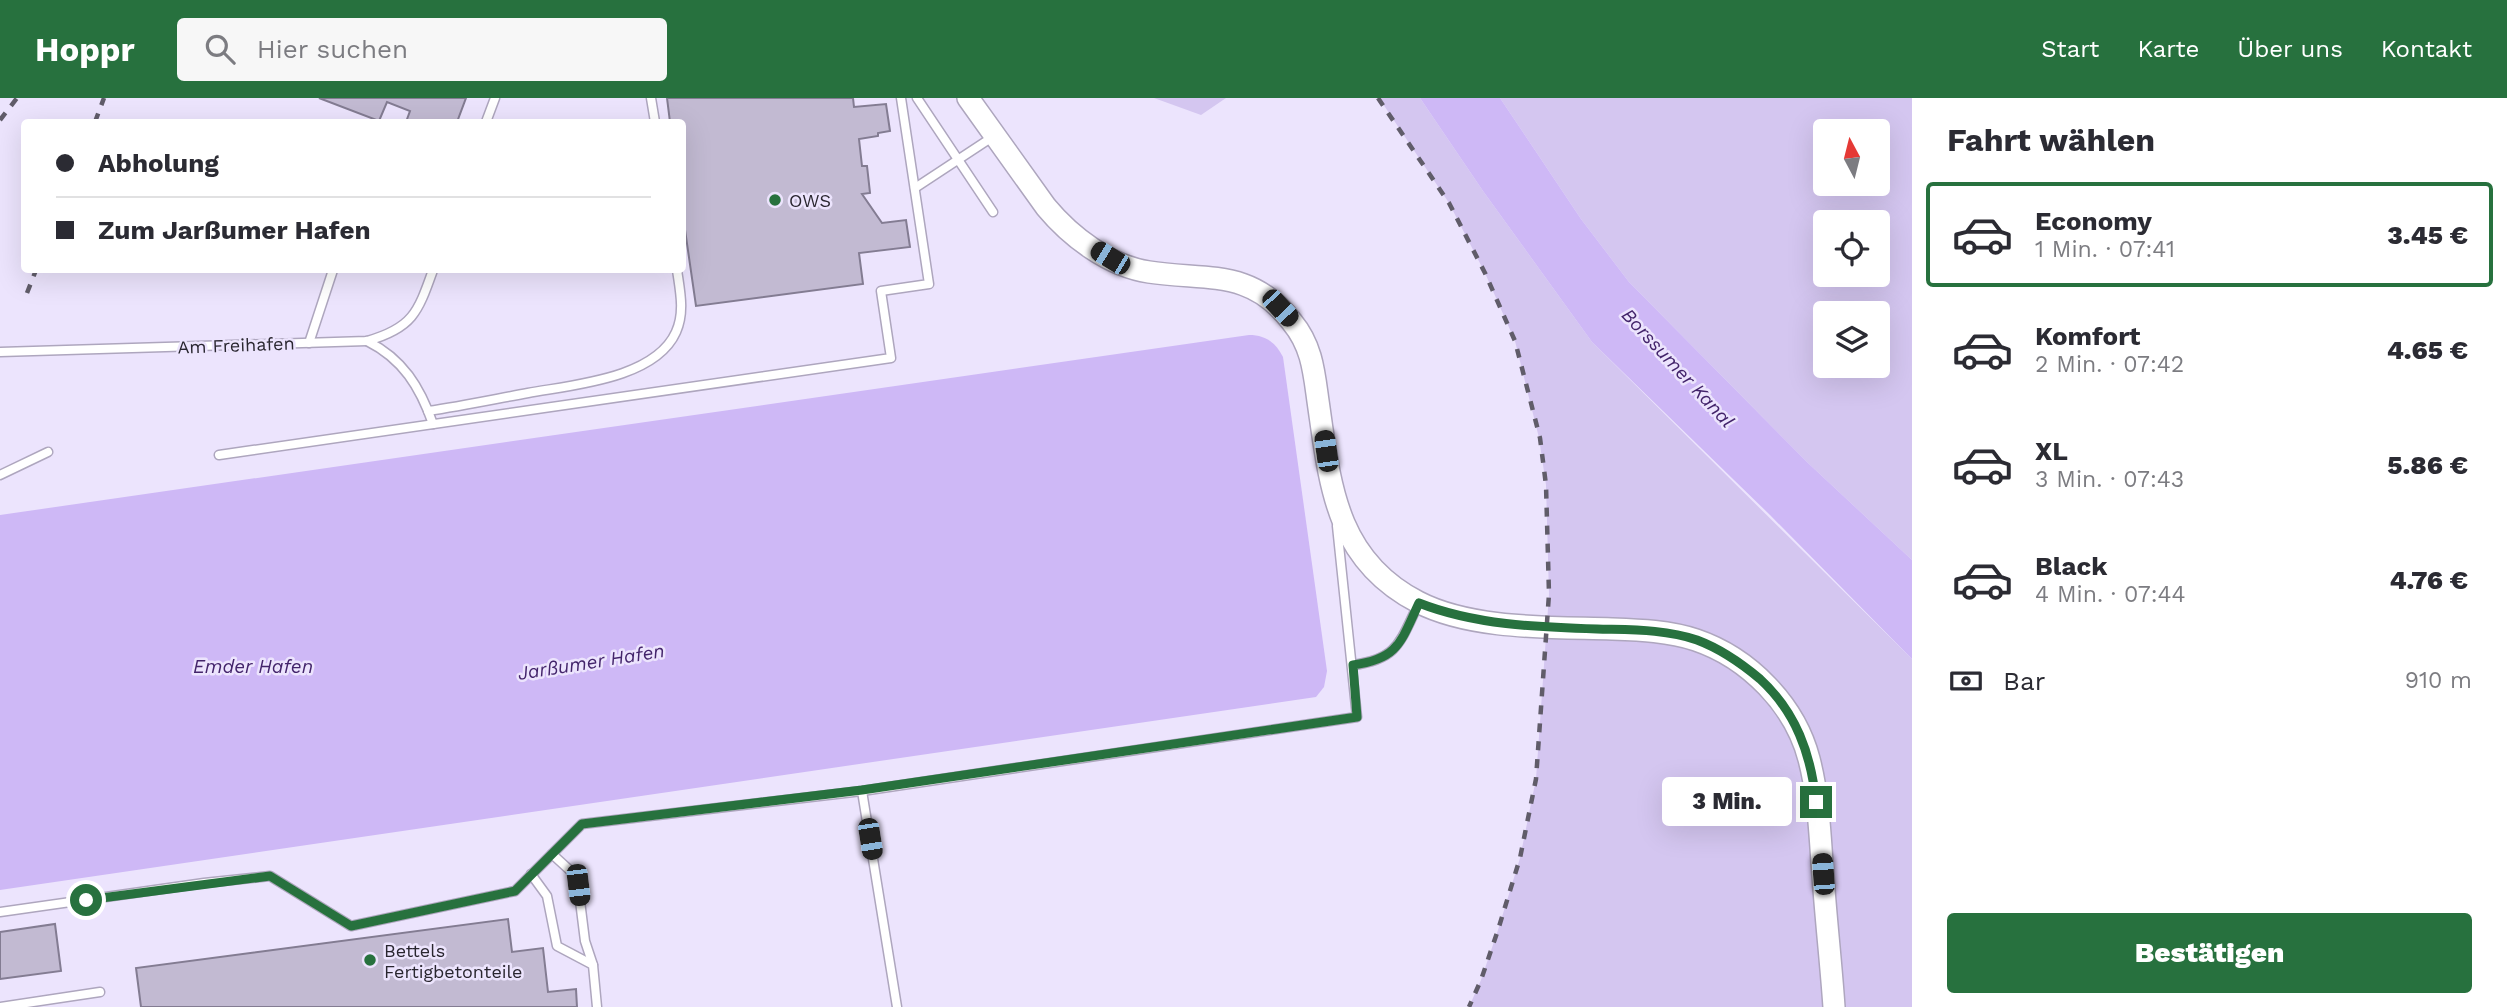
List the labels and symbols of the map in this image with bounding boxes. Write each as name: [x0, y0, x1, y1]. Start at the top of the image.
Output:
north arrow: [1813, 119, 1890, 196]
place label: OWS: [789, 190, 831, 211]
marker: OWS: [767, 192, 783, 208]
car: [1087, 238, 1134, 278]
car: [1258, 285, 1303, 331]
water label: Borssumer Kanal: [1617, 304, 1739, 433]
street label: Am Freihafen: [177, 332, 295, 358]
car: [1313, 429, 1340, 473]
water label: Jarßumer Hafen: [516, 639, 666, 685]
water label: Emder Hafen: [193, 655, 313, 678]
callout: 3 Min.: [1662, 778, 1792, 826]
route end: [1800, 786, 1832, 818]
car: [857, 817, 884, 861]
car: [1812, 852, 1835, 896]
car: [566, 863, 591, 907]
route start: [70, 884, 102, 916]
place label: Bettels Fertigbetonteile: [384, 940, 522, 982]
marker: Bettels Fertigbetonteile: [362, 952, 378, 968]

